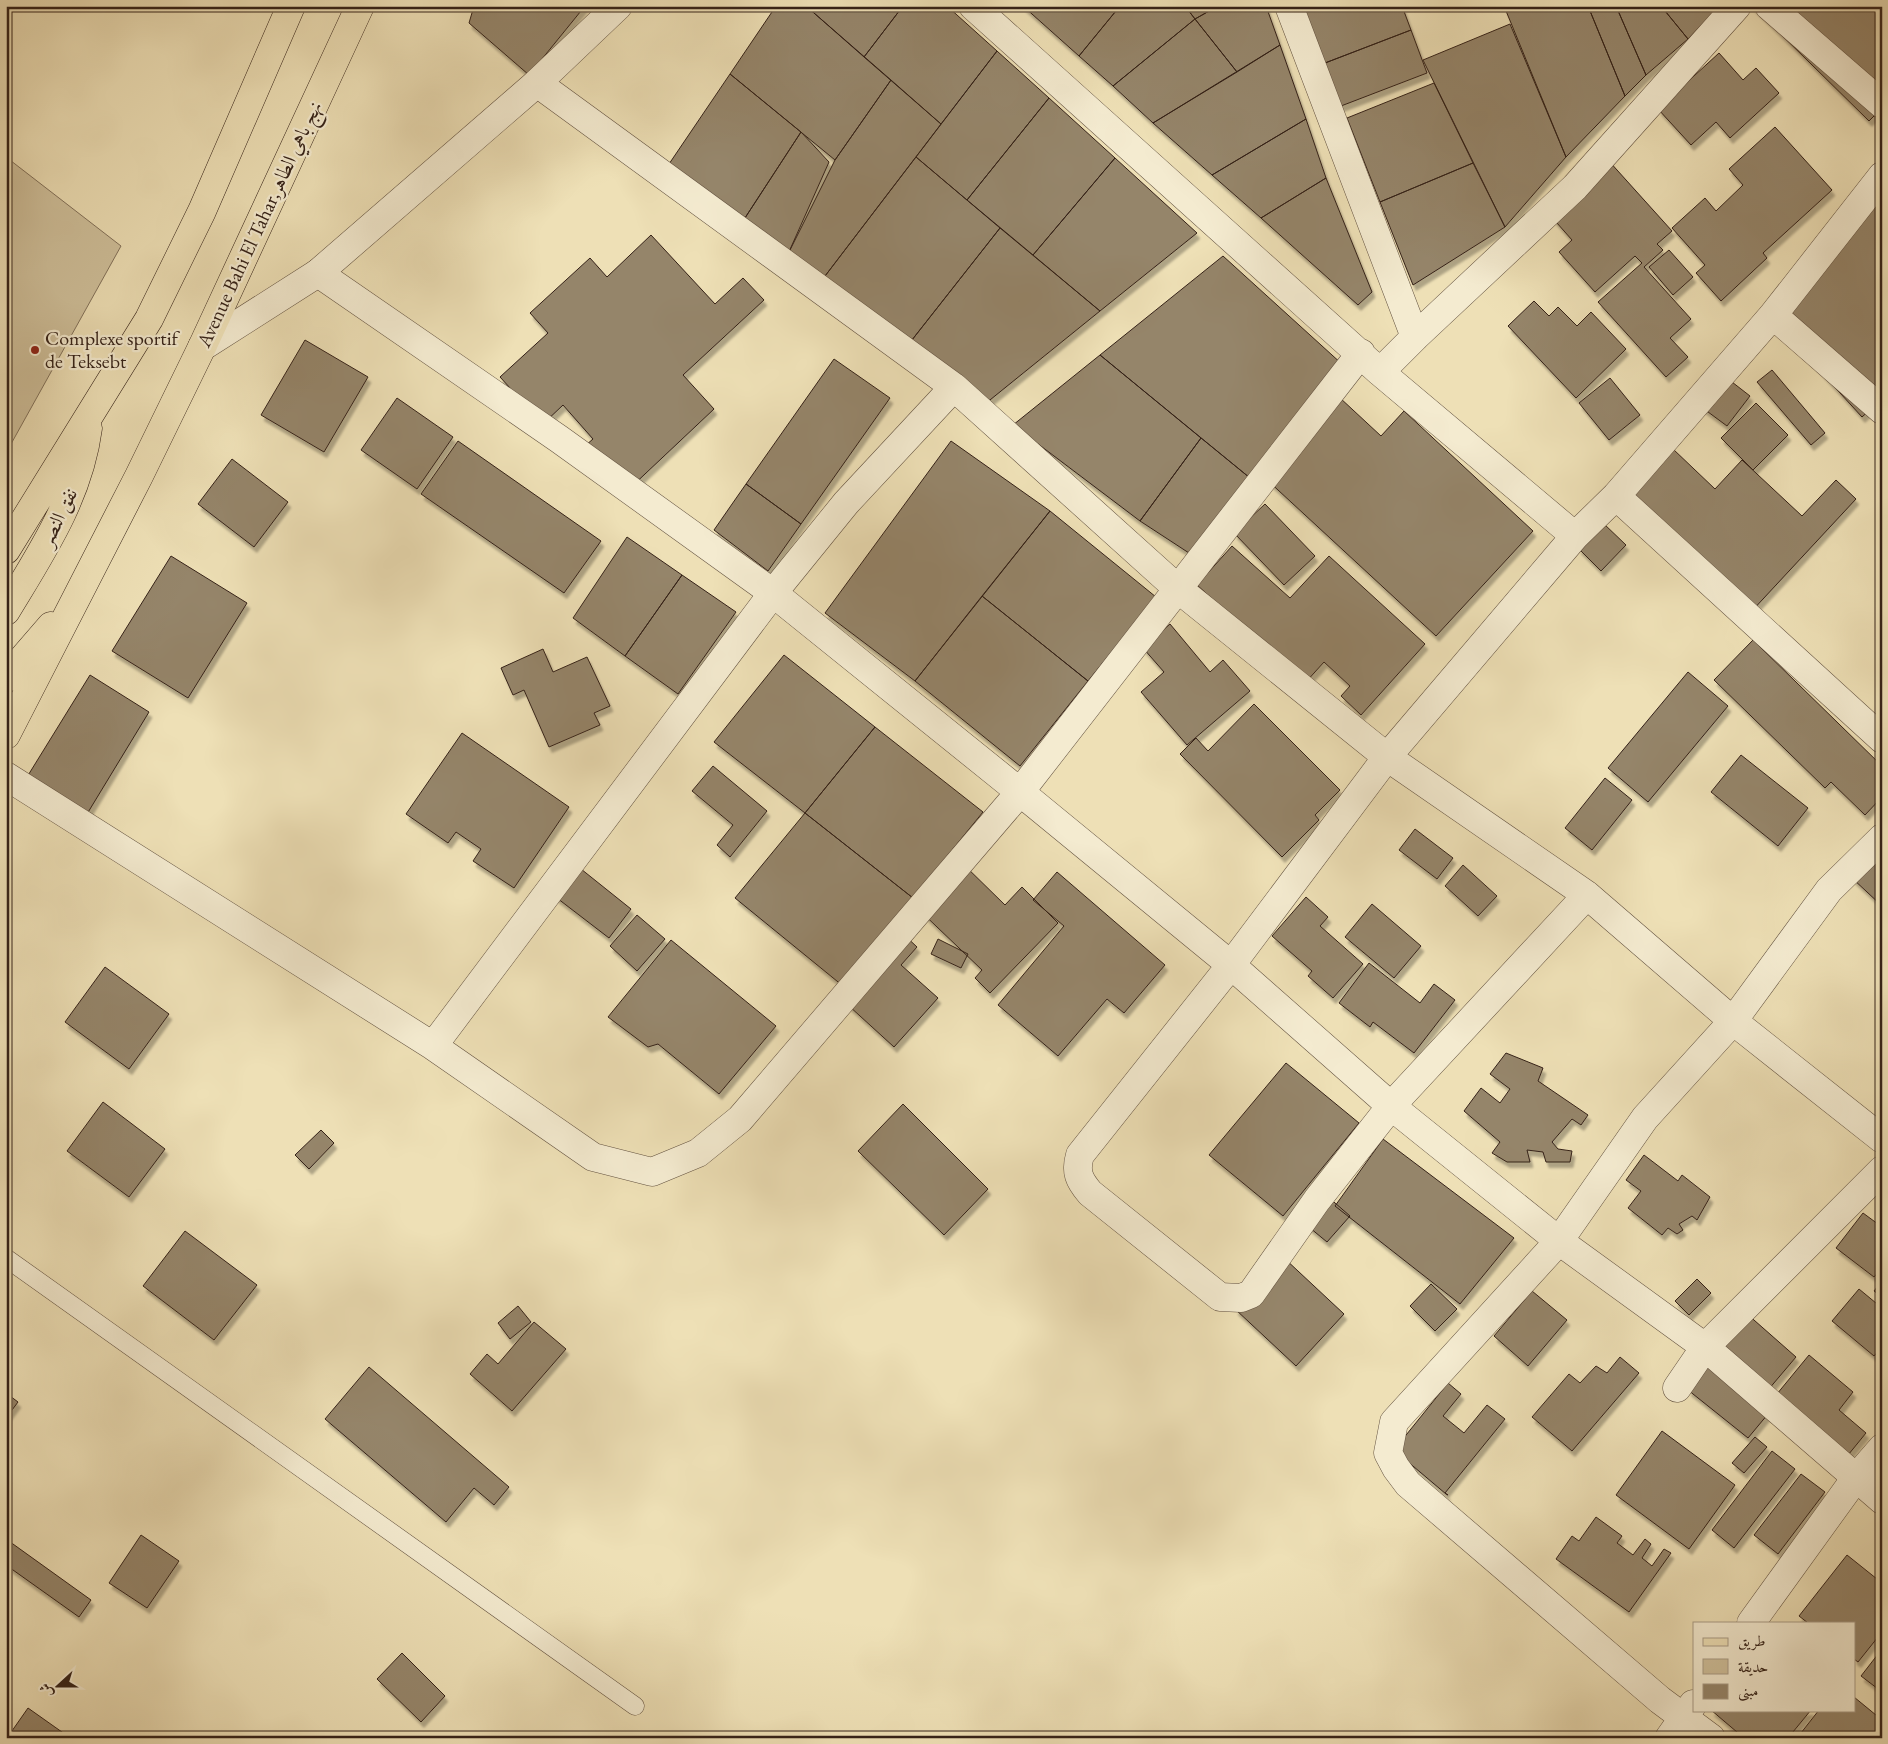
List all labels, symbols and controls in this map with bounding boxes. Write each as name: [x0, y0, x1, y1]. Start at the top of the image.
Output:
street label: Avenue Bahi El Tahar,نهج باهي الطاهر: [190, 97, 332, 354]
place label: Complexe sportif de Teksebt: [45, 325, 181, 374]
marker: Complexe sportif de Teksebt: [29, 344, 41, 356]
street label: نفق النصر: [32, 483, 84, 553]
legend: [1693, 1622, 1856, 1712]
text: طريق: [1738, 1631, 1765, 1651]
text: حديقة: [1738, 1657, 1768, 1676]
north arrow: [32, 1662, 82, 1712]
text: ش: [35, 1681, 57, 1700]
text: مبنى: [1738, 1681, 1758, 1702]

